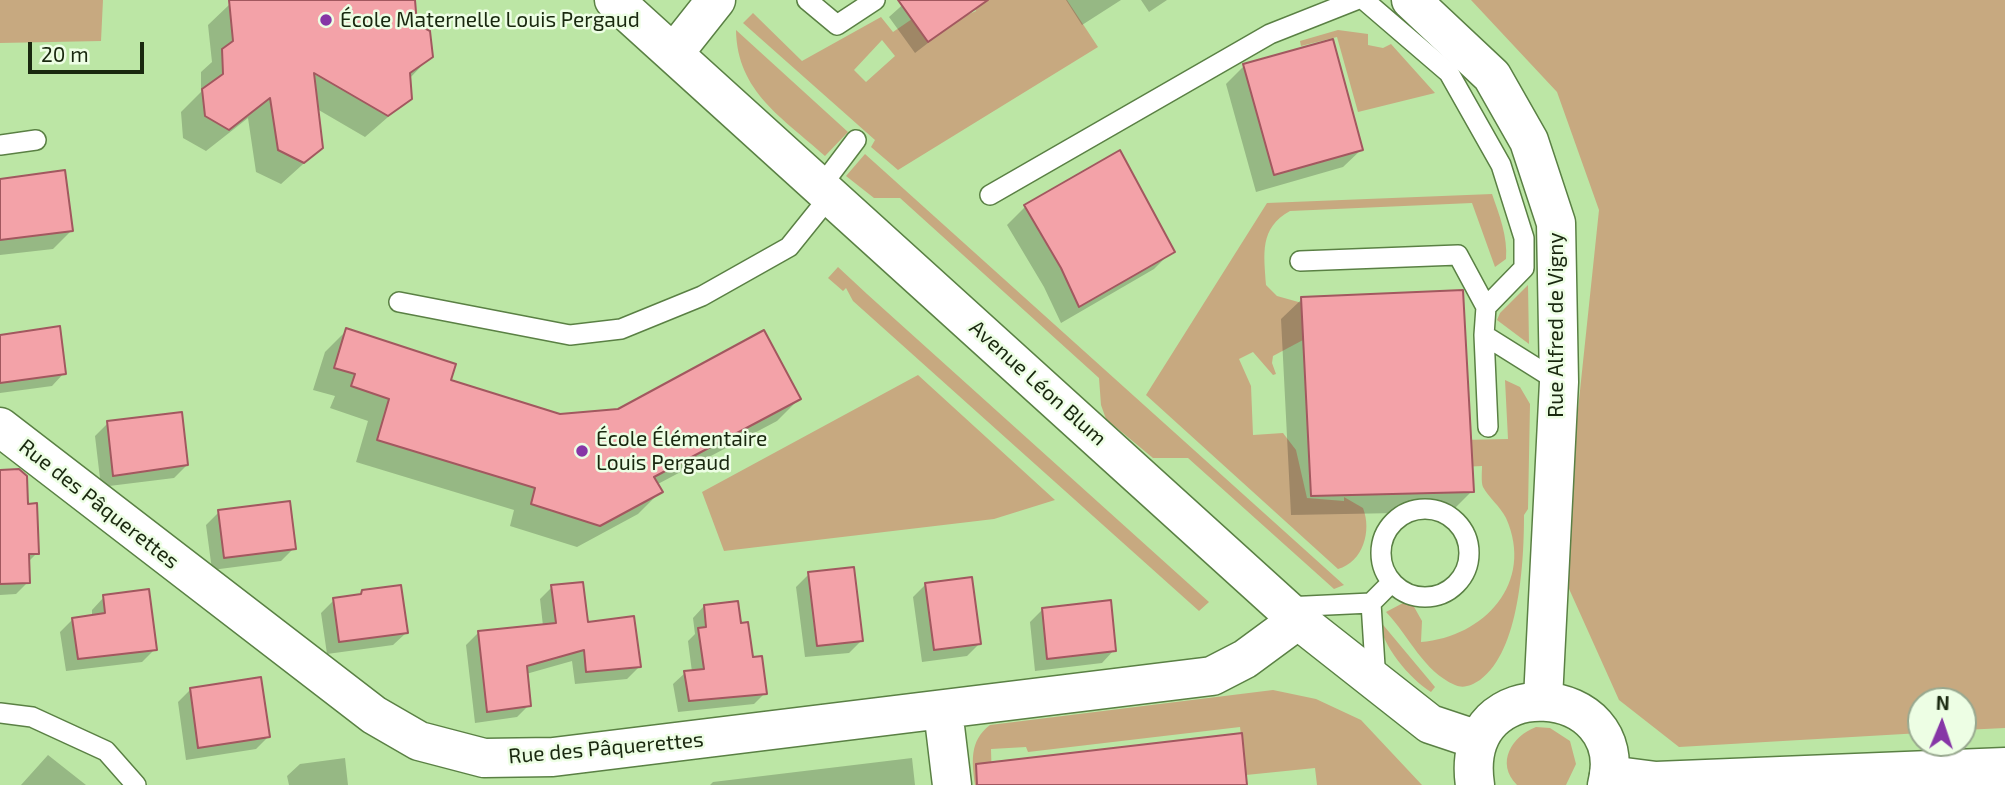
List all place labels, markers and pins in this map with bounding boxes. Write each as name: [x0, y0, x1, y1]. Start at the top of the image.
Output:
place label: École Maternelle Louis Pergaud: [340, 7, 640, 33]
marker: École Maternelle Louis Pergaud: [318, 12, 334, 28]
place label: École Élémentaire Louis Pergaud: [596, 426, 767, 476]
marker: École Élémentaire Louis Pergaud: [574, 443, 590, 459]

